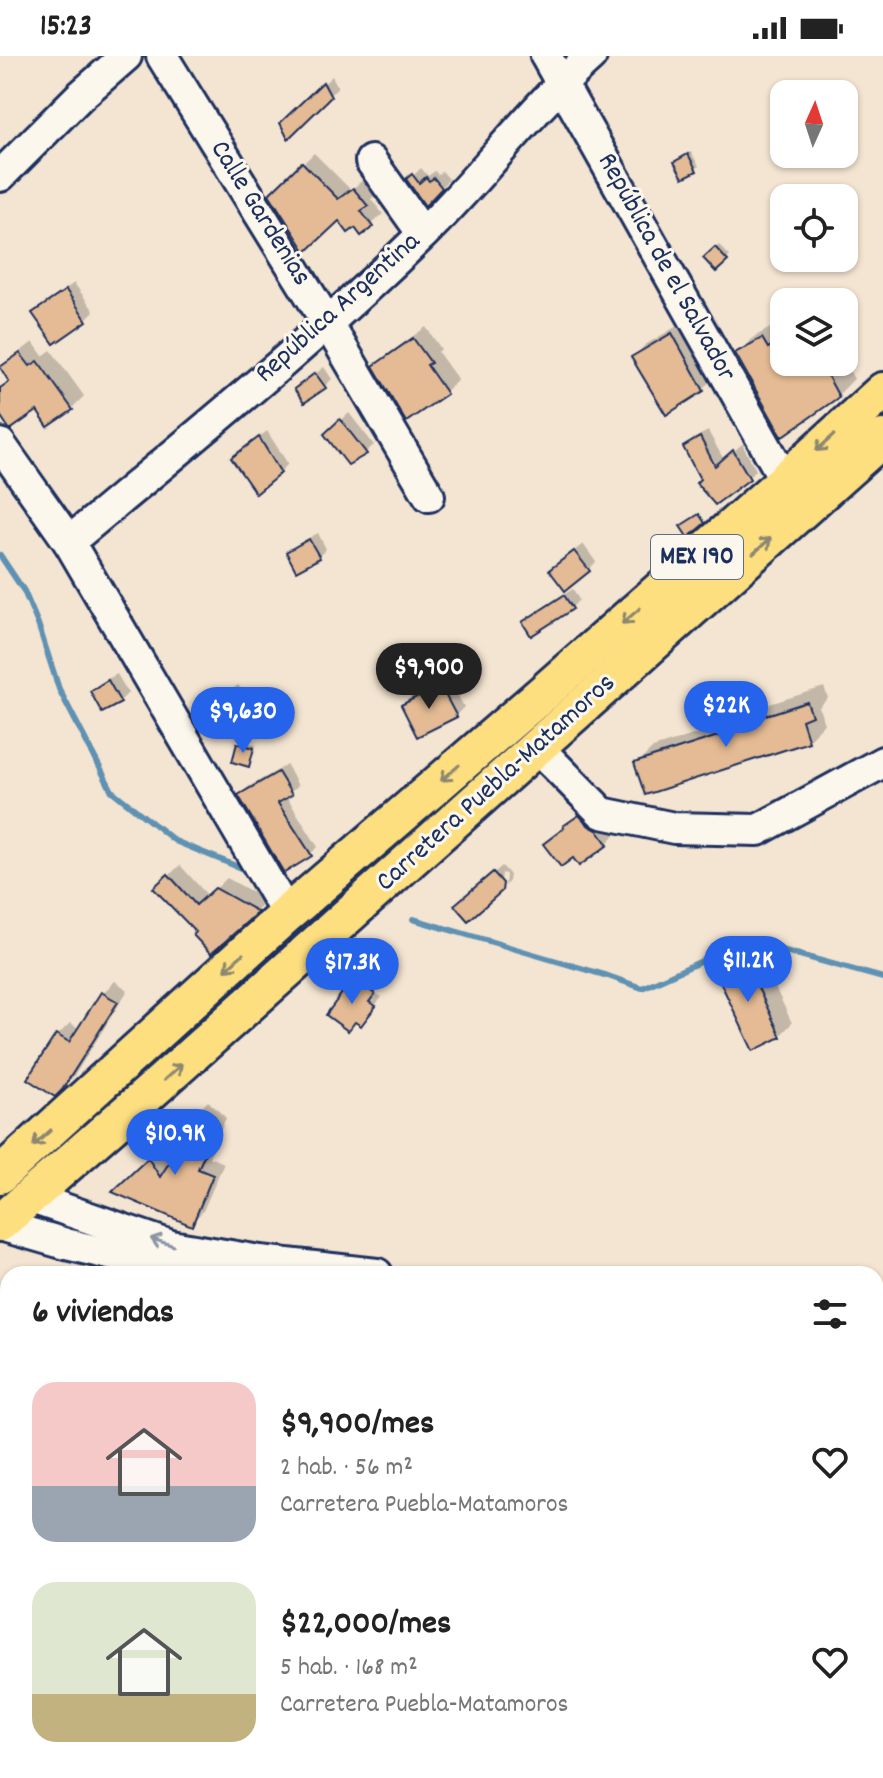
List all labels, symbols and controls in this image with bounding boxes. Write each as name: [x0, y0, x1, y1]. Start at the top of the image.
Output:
text: 15:23: [40, 7, 92, 50]
north arrow: [770, 80, 858, 168]
map controls: [770, 80, 858, 376]
street label: Calle Gardenias: [198, 133, 320, 295]
street label: República de el Salvador: [585, 146, 745, 390]
button: locate: [770, 184, 858, 272]
street label: República Argentina: [247, 223, 431, 394]
button: layers: [770, 288, 858, 376]
one-way arrow: [816, 434, 836, 452]
road number: MEX 190: [651, 535, 743, 579]
one-way arrow: [752, 538, 772, 556]
one-way arrow: [621, 606, 641, 624]
pin: $9,900: [364, 643, 494, 711]
text: $9,900: [394, 650, 464, 687]
street label: Carretera Puebla-Matamoros: [368, 665, 626, 903]
pin: $22K: [679, 681, 773, 749]
pin: $9,630: [178, 687, 308, 755]
text: $22K: [702, 688, 750, 725]
text: $9,630: [209, 694, 277, 731]
one-way arrow: [441, 764, 461, 782]
pin: $11.2K: [683, 936, 813, 1004]
pin: $17.3K: [287, 938, 417, 1006]
text: $11.2K: [722, 943, 774, 980]
text: $17.3K: [324, 945, 380, 982]
one-way arrow: [224, 953, 244, 971]
one-way arrow: [162, 1064, 182, 1082]
pin: $10.9K: [110, 1109, 240, 1177]
text: $10.9K: [144, 1116, 206, 1153]
one-way arrow: [32, 1128, 52, 1146]
one-way arrow: [149, 1234, 174, 1249]
text: 6 viviendas: [32, 1290, 174, 1339]
icon: filters: [808, 1292, 852, 1336]
text: $9,900/mes: [280, 1401, 434, 1450]
icon: home: [96, 1414, 192, 1510]
icon: heart: [808, 1440, 852, 1484]
text: 2 hab. · 56 m²: [280, 1450, 413, 1487]
text: Carretera Puebla-Matamoros: [280, 1487, 568, 1524]
text: $22,000/mes: [280, 1601, 451, 1650]
icon: home: [96, 1614, 192, 1710]
icon: heart: [808, 1640, 852, 1684]
text: 5 hab. · 168 m²: [280, 1650, 418, 1687]
text: Carretera Puebla-Matamoros: [280, 1687, 568, 1724]

